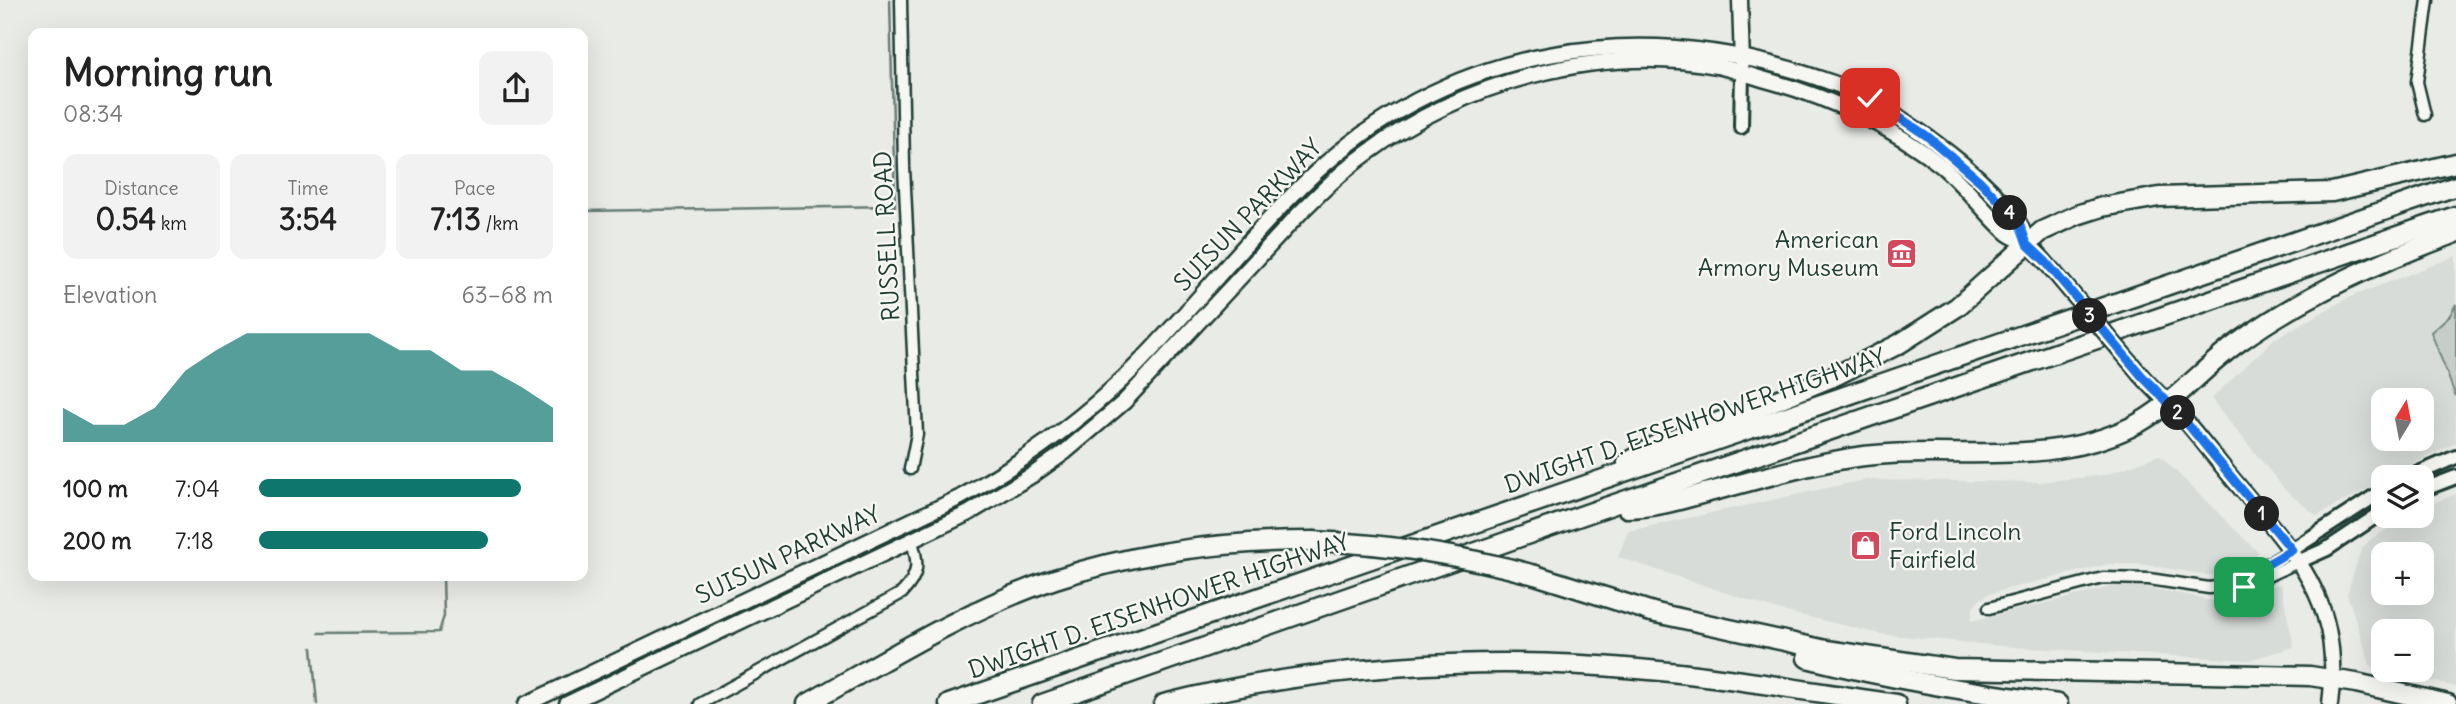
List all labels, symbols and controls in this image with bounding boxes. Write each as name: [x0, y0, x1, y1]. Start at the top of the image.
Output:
text: Morning run: [63, 49, 273, 96]
button: share: [479, 51, 553, 125]
pin: [1840, 68, 1900, 128]
icon: check: [1851, 79, 1889, 117]
text: 08:34: [63, 99, 123, 128]
street label: SUISUN PARKWAY: [1167, 132, 1328, 297]
street label: RUSSELL ROAD: [867, 150, 905, 322]
text: Distance: [104, 176, 178, 200]
text: Time: [287, 176, 329, 200]
text: Pace: [454, 176, 495, 200]
pin: 4: [1993, 196, 2028, 230]
text: 0.54: [96, 200, 156, 238]
text: 3:54: [279, 200, 337, 238]
text: 7:13: [431, 200, 481, 238]
text: 4: [2004, 200, 2015, 224]
text: km: [156, 211, 187, 235]
text: /km: [481, 211, 519, 235]
place label: American Armory Museum: [1698, 224, 1879, 282]
museum icon: American Armory Museum: [1885, 237, 1919, 271]
text: Elevation: [63, 280, 157, 309]
text: 63–68 m: [461, 280, 553, 309]
pin: 3: [2072, 298, 2108, 334]
text: 3: [2084, 303, 2095, 327]
street label: DWIGHT D. EISENHOWER HIGHWAY: [1500, 341, 1889, 499]
north arrow: [2371, 388, 2434, 452]
map controls: [2371, 388, 2434, 682]
pin: 2: [2160, 396, 2196, 430]
text: 2: [2172, 400, 2183, 424]
button: layers: [2371, 465, 2434, 528]
text: 100 m: [63, 474, 128, 503]
text: 7:04: [175, 474, 220, 503]
pin: 1: [2244, 496, 2280, 532]
street label: SUISUN PARKWAY: [690, 498, 885, 610]
text: 1: [2258, 501, 2265, 525]
place label: Ford Lincoln Fairfield: [1889, 516, 2022, 574]
text: 200 m: [63, 526, 132, 555]
text: 7:18: [175, 526, 214, 555]
street label: DWIGHT D. EISENHOWER HIGHWAY: [964, 526, 1353, 684]
shop icon: Ford Lincoln Fairfield: [1849, 529, 1883, 563]
button: +: [2371, 542, 2434, 605]
pin: [2214, 557, 2274, 617]
icon: arrive: [2225, 568, 2263, 606]
button: −: [2371, 619, 2434, 682]

